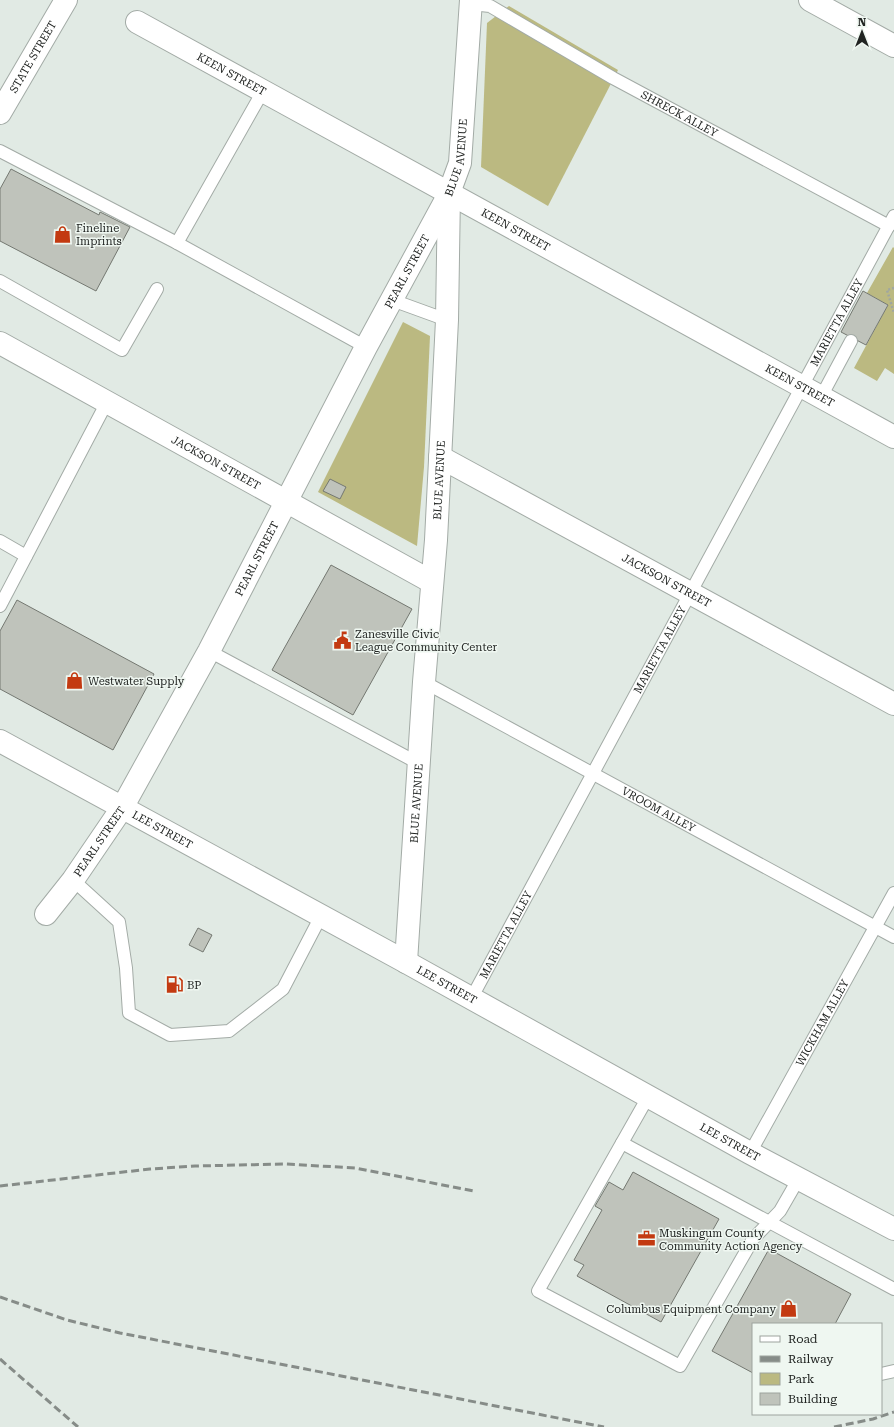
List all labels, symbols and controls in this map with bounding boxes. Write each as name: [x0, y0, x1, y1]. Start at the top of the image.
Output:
north arrow: [842, 12, 882, 52]
text: N: [858, 16, 867, 29]
street label: STATE STREET: [7, 19, 59, 96]
street label: KEEN STREET: [195, 50, 268, 99]
street label: SHRECK ALLEY: [639, 88, 720, 140]
street label: BLUE AVENUE: [442, 118, 470, 198]
street label: KEEN STREET: [479, 206, 552, 254]
place label: Fineline Imprints: [76, 222, 122, 248]
shop icon: Fineline Imprints: [53, 224, 73, 244]
street label: PEARL STREET: [382, 233, 433, 311]
street label: MARIETTA ALLEY: [808, 276, 866, 369]
street label: KEEN STREET: [763, 362, 836, 410]
street label: JACKSON STREET: [169, 433, 263, 493]
street label: BLUE AVENUE: [431, 440, 448, 520]
street label: PEARL STREET: [233, 519, 282, 598]
street label: JACKSON STREET: [620, 551, 713, 610]
street label: MARIETTA ALLEY: [631, 603, 689, 696]
place label: Zanesville Civic League Community Center: [355, 628, 497, 654]
public building icon: Zanesville Civic League Community Center: [332, 630, 352, 650]
shop icon: Westwater Supply: [65, 671, 85, 691]
place label: Westwater Supply: [88, 675, 185, 688]
street label: BLUE AVENUE: [408, 763, 426, 843]
street label: VROOM ALLEY: [619, 785, 698, 835]
street label: PEARL STREET: [71, 804, 128, 879]
street label: LEE STREET: [130, 808, 195, 852]
street label: MARIETTA ALLEY: [477, 889, 535, 981]
street label: LEE STREET: [414, 963, 479, 1007]
fuel station icon: BP: [164, 975, 184, 995]
street label: WICKHAM ALLEY: [793, 977, 852, 1069]
place label: BP: [187, 979, 201, 992]
street label: LEE STREET: [698, 1121, 762, 1164]
place label: Muskingum County Community Action Agency: [659, 1227, 803, 1253]
office icon: Muskingum County Community Action Agency: [636, 1229, 656, 1249]
shop icon: Columbus Equipment Company: [779, 1299, 799, 1319]
place label: Columbus Equipment Company: [606, 1303, 776, 1316]
legend: [752, 1323, 882, 1415]
text: Road: [788, 1332, 818, 1346]
text: Railway: [788, 1352, 834, 1366]
text: Park: [788, 1372, 815, 1386]
text: Building: [788, 1392, 837, 1406]

